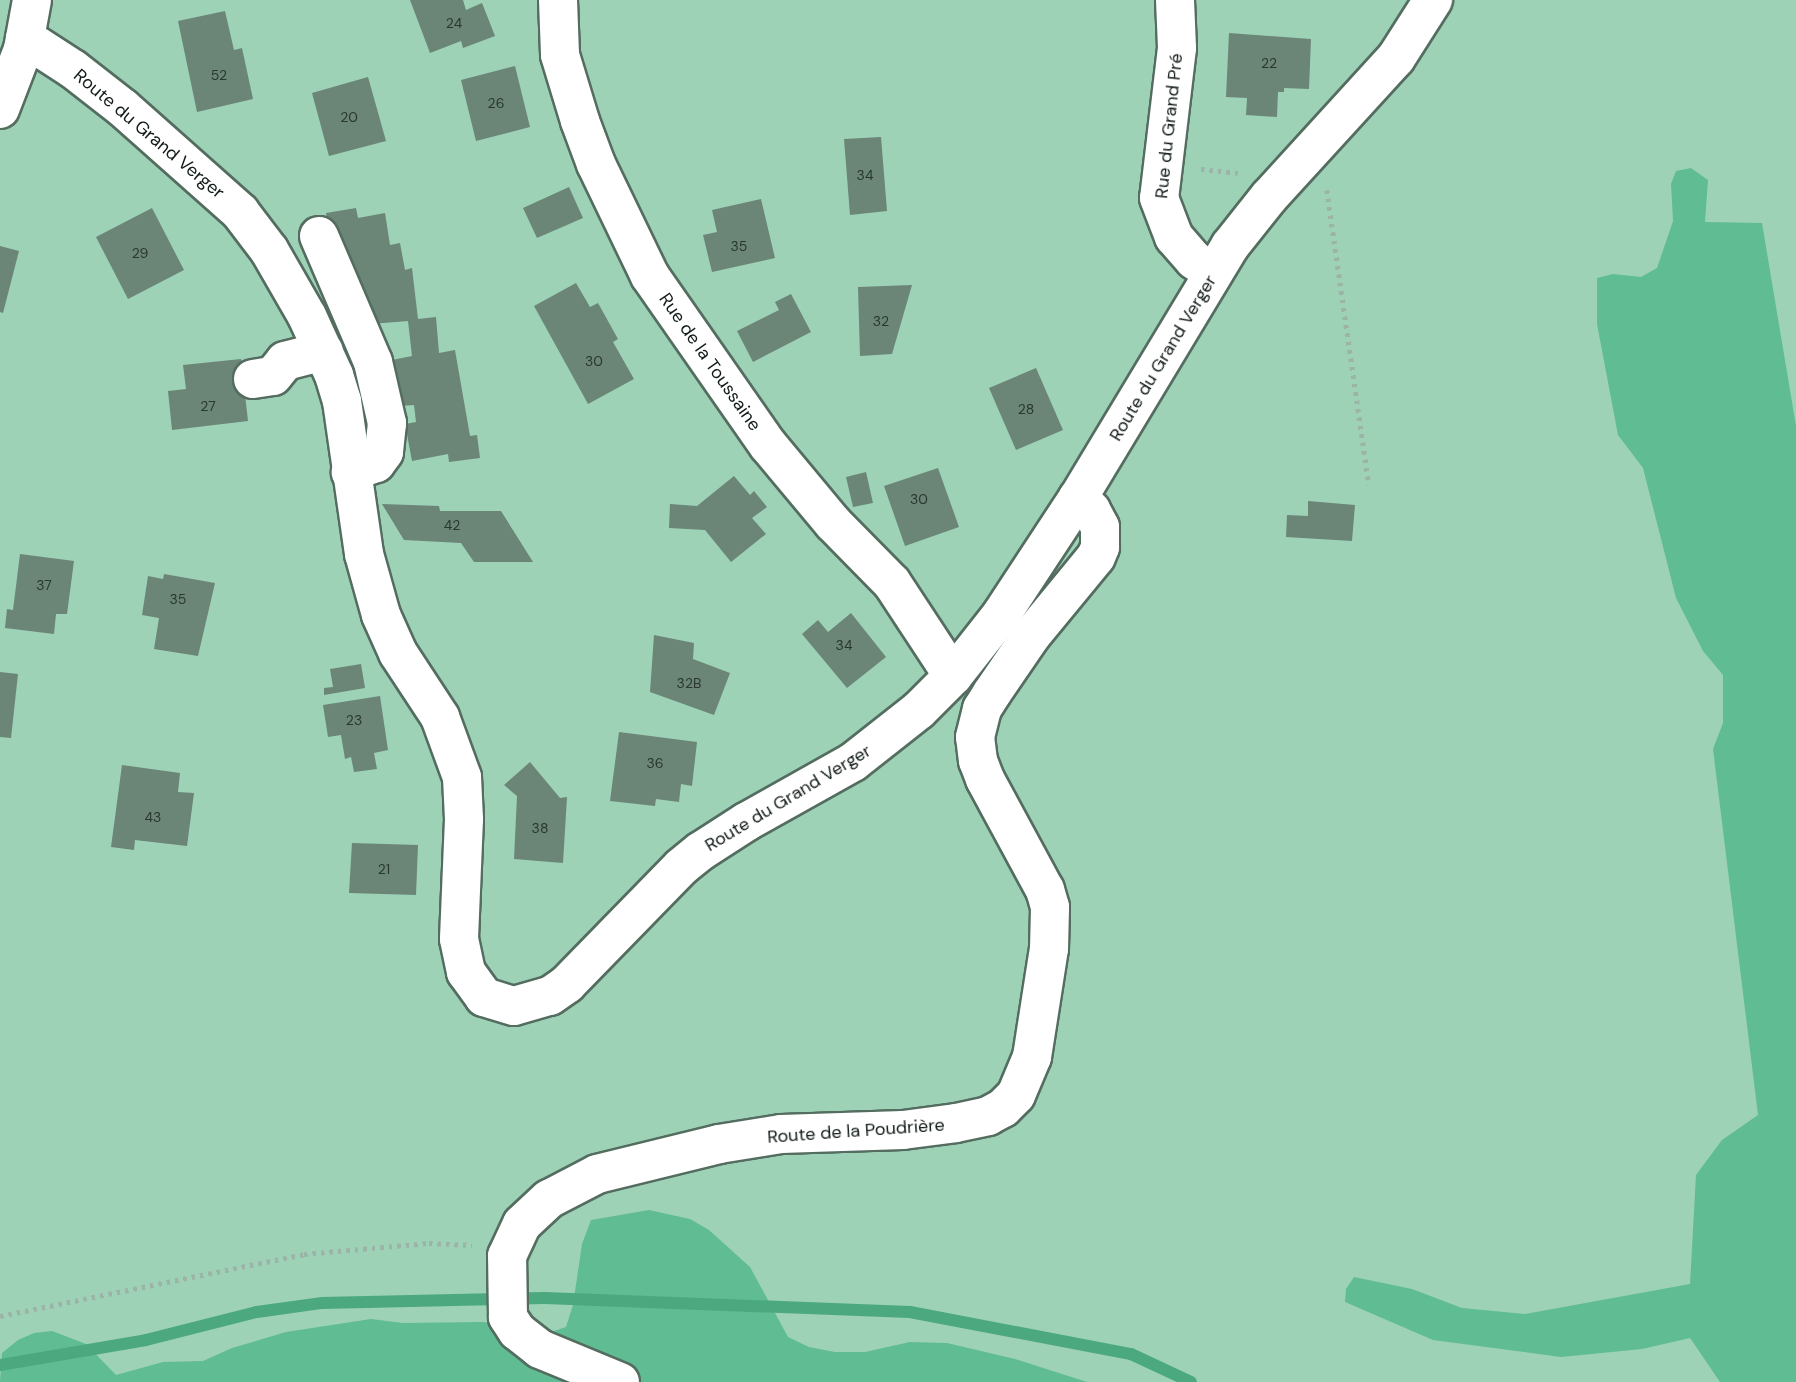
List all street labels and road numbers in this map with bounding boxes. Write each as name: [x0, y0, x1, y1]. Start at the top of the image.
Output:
street label: Rue du Grand Pré: [1151, 52, 1187, 200]
street label: Route du Grand Verger: [69, 65, 229, 203]
street label: Route du Grand Verger: [1105, 271, 1221, 445]
street label: Rue de la Toussaine: [654, 289, 766, 435]
street label: Route du Grand Verger: [701, 740, 875, 856]
street label: Route de la Poudrière: [767, 1114, 945, 1148]

